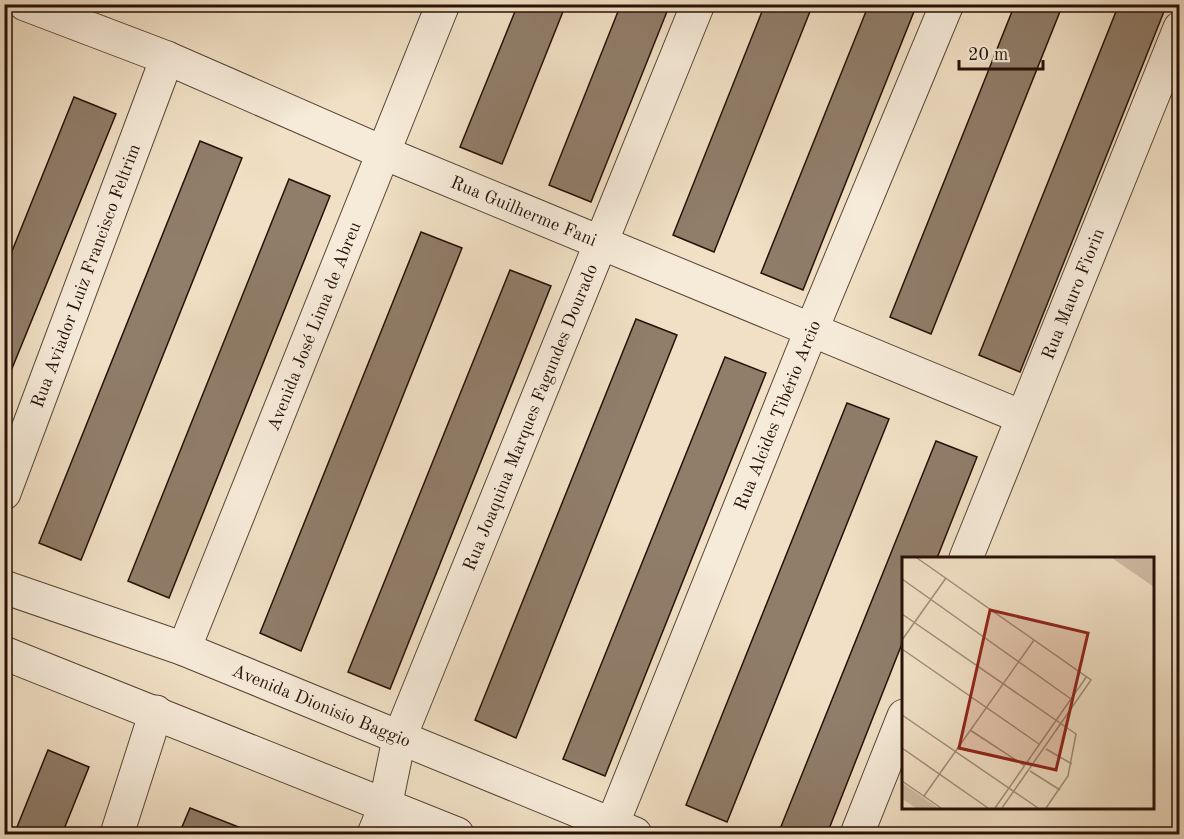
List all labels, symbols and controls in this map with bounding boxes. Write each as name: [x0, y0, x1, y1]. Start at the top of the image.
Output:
scale bar: [959, 33, 1043, 71]
text: 20 m: [968, 46, 1008, 64]
street label: Rua Aviador Luiz Francisco Feltrim: [29, 142, 144, 410]
street label: Rua Guilherme Fani: [448, 174, 599, 250]
street label: Avenida José Lima de Abreu: [265, 219, 365, 434]
street label: Rua Mauro Fiorin: [1039, 226, 1108, 362]
street label: Rua Joaquina Marques Fagundes Dourado: [460, 262, 601, 573]
street label: Rua Alcides Tibério Arcio: [732, 318, 824, 513]
inset map: [902, 557, 1154, 809]
street label: Avenida Dionisio Baggio: [229, 662, 413, 751]

